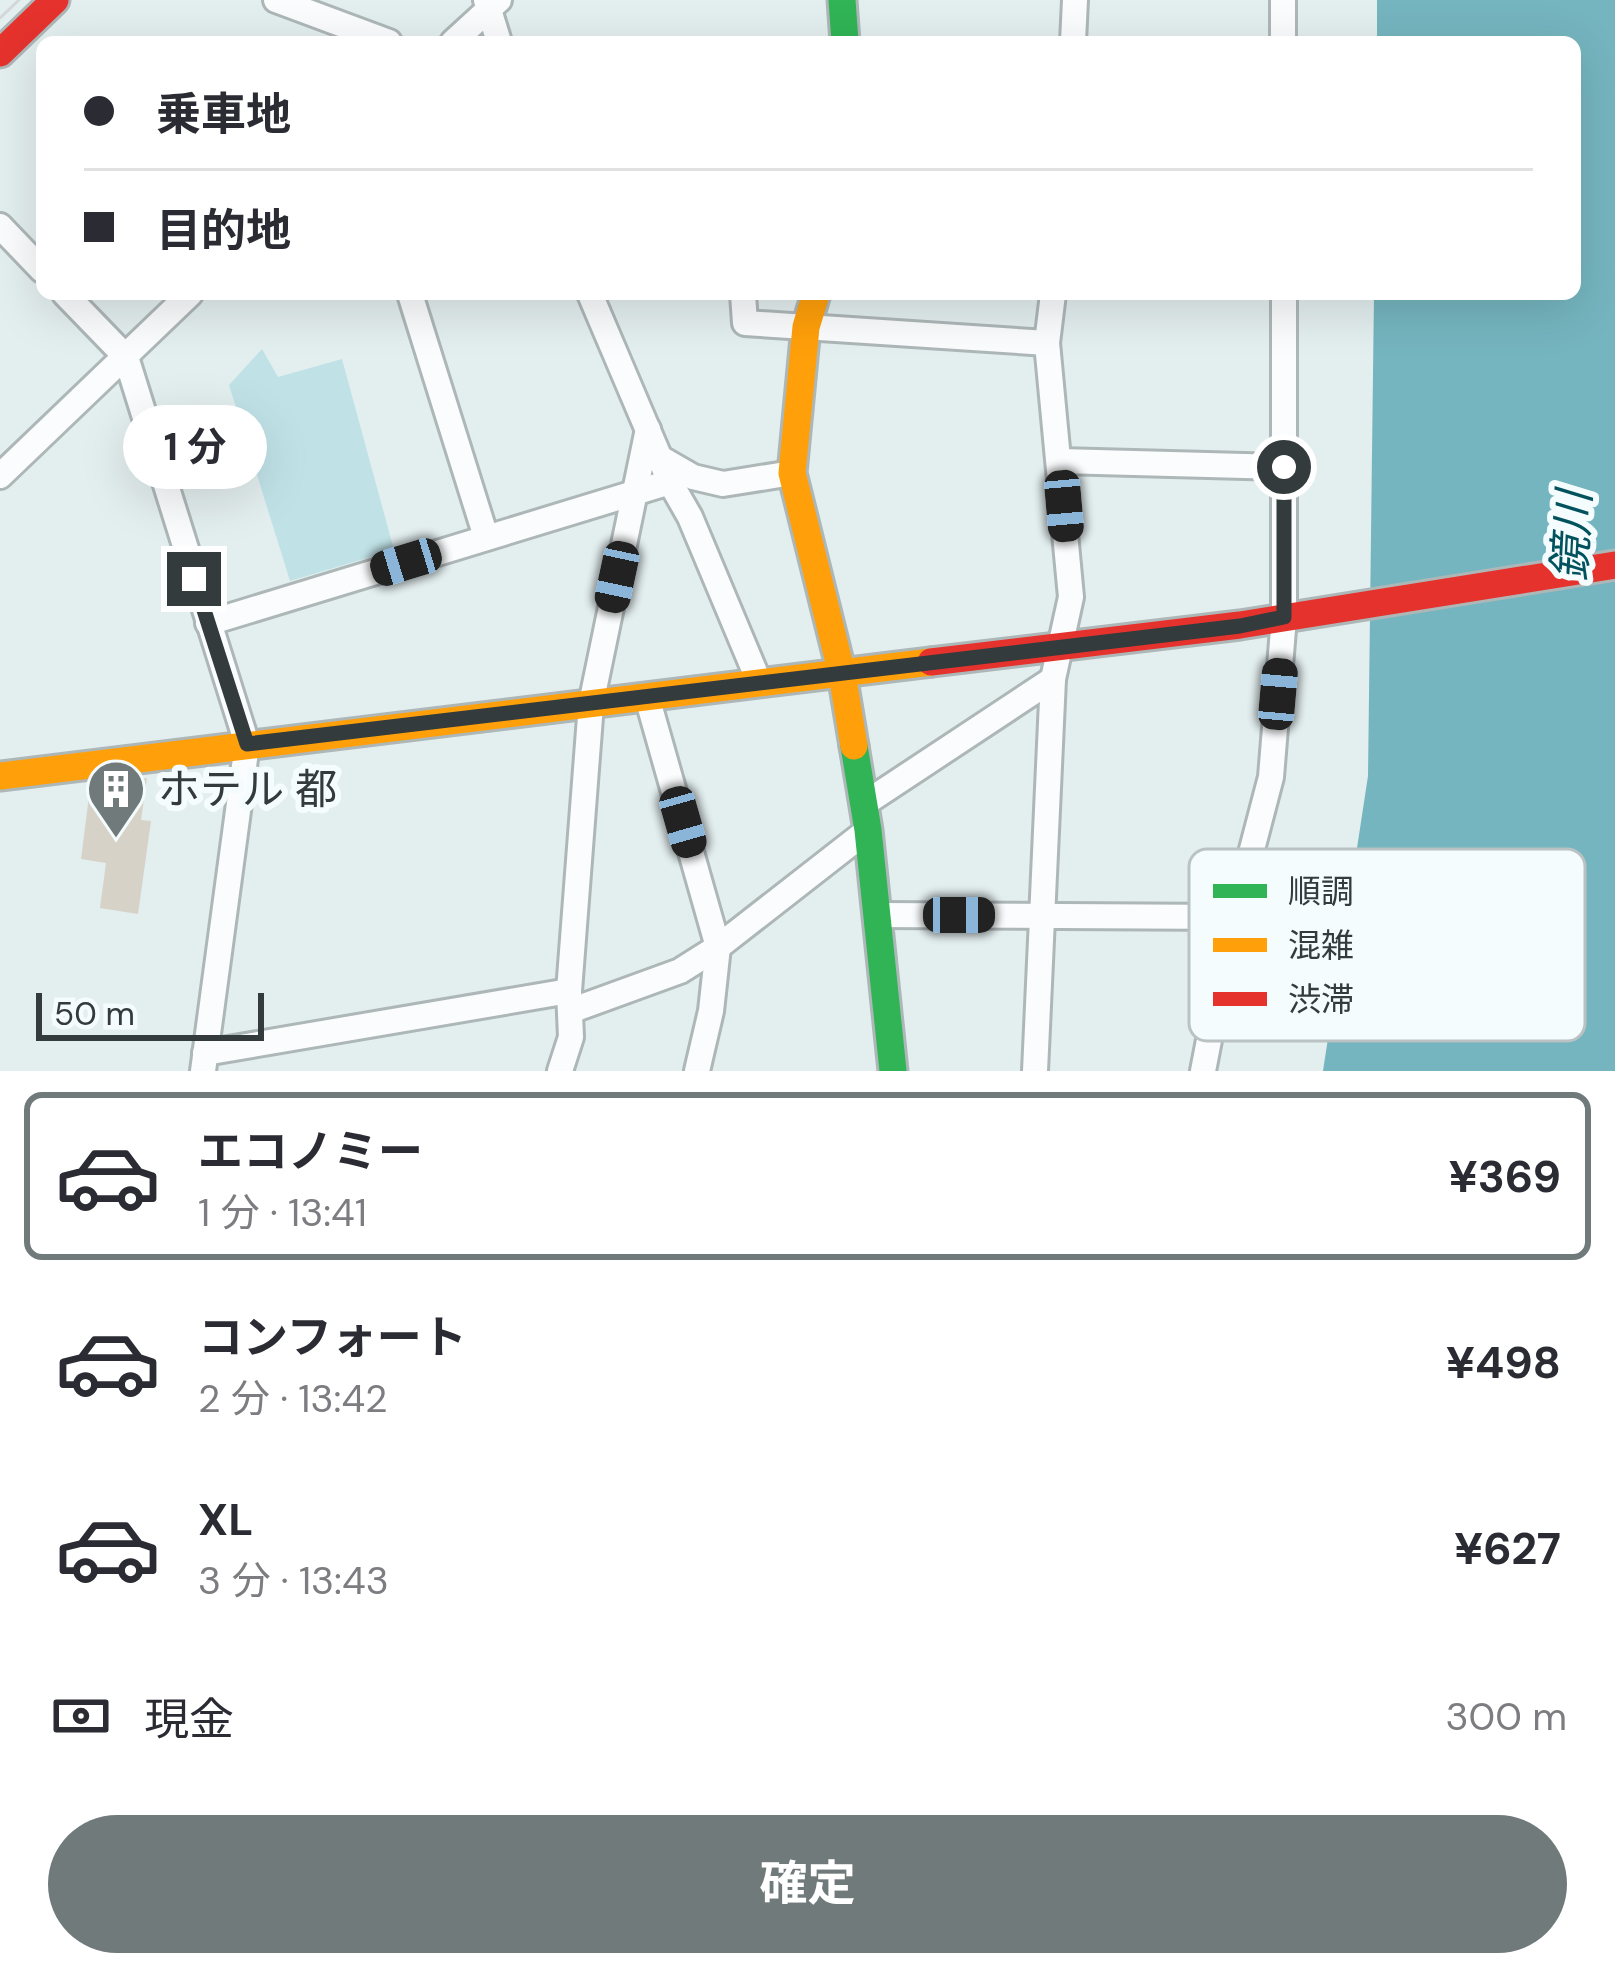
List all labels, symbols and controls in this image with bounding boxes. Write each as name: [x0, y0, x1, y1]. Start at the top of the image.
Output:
text: 乗車地: [156, 85, 291, 144]
text: 目的地: [156, 201, 291, 260]
callout: 1 分: [122, 405, 266, 489]
text: 1 分: [164, 421, 226, 472]
route start: [1257, 440, 1311, 494]
car: [1043, 469, 1085, 543]
water label: 鏡川: [1540, 486, 1604, 582]
car: [366, 534, 446, 590]
car: [592, 538, 642, 616]
route end: [167, 552, 221, 606]
car: [1257, 657, 1299, 731]
building icon: ホテル 都: [85, 758, 147, 840]
place label: ホテル 都: [158, 762, 337, 817]
car: [656, 782, 710, 862]
legend: [1189, 849, 1585, 1041]
text: 順調: [1288, 870, 1354, 913]
car: [923, 897, 995, 933]
text: 混雑: [1288, 924, 1354, 967]
text: 渋滞: [1288, 978, 1354, 1021]
scale bar: [36, 987, 264, 1040]
text: 50 m: [54, 992, 135, 1035]
icon: car: [54, 1122, 162, 1230]
text: エコノミー: [198, 1122, 423, 1181]
text: ¥369: [1448, 1147, 1561, 1206]
text: 1 分 · 13:41: [198, 1187, 367, 1238]
icon: car: [54, 1308, 162, 1416]
text: コンフォート: [198, 1308, 467, 1367]
text: ¥498: [1446, 1333, 1561, 1392]
text: 2 分 · 13:42: [198, 1373, 388, 1424]
text: XL: [198, 1490, 253, 1549]
icon: car: [54, 1494, 162, 1602]
text: ¥627: [1454, 1519, 1561, 1578]
text: 3 分 · 13:43: [198, 1555, 389, 1606]
icon: cash: [48, 1683, 114, 1749]
text: 現金: [144, 1690, 234, 1749]
text: 300 m: [1445, 1691, 1567, 1742]
button: 確定: [48, 1815, 1567, 1953]

